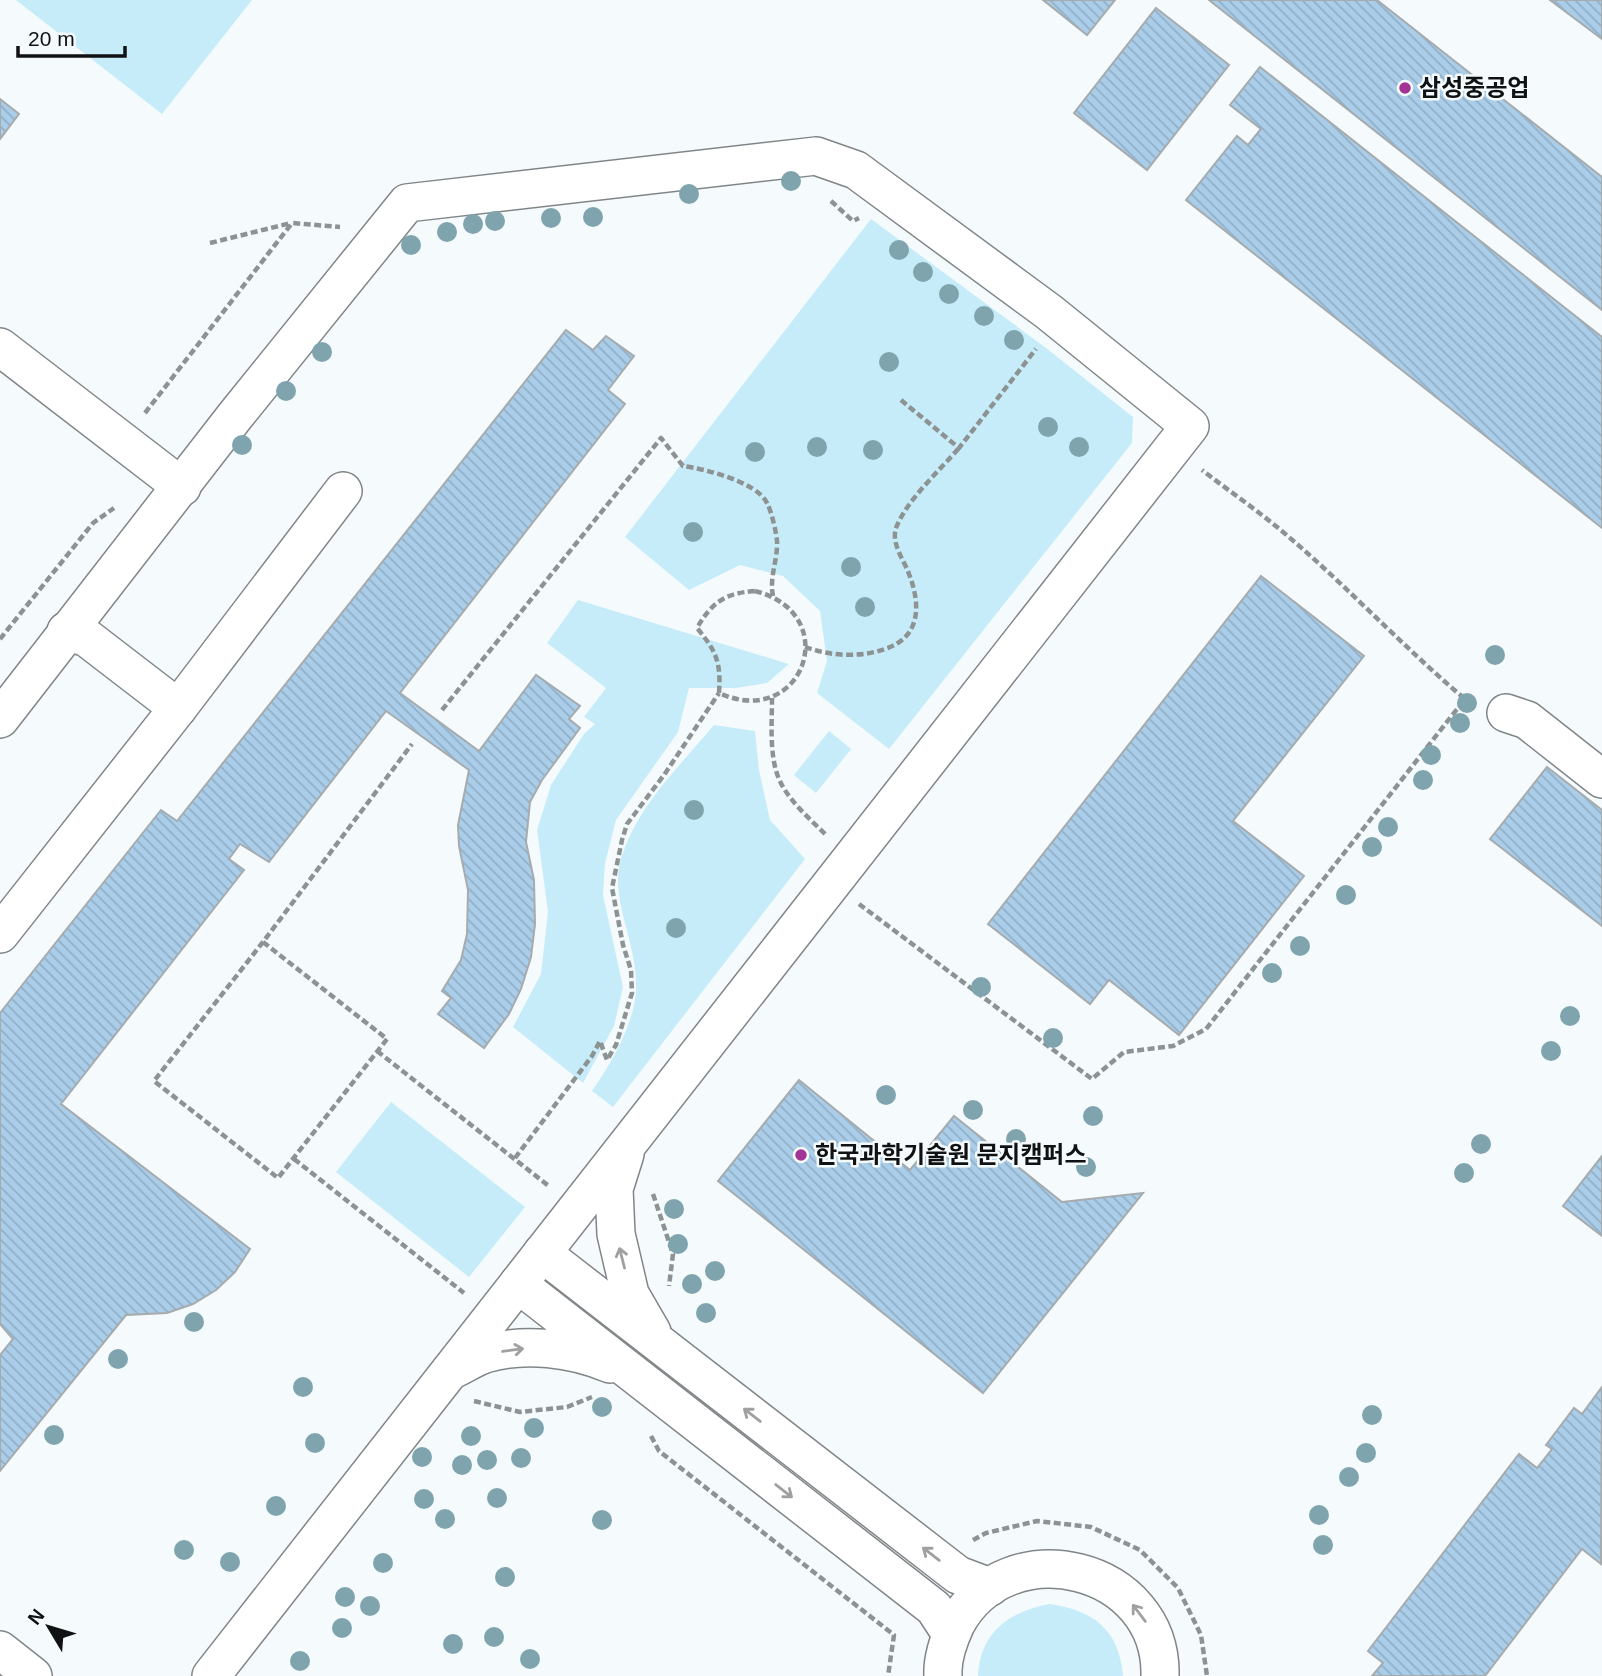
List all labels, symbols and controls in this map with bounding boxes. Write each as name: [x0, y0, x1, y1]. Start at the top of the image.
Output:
scale bar: [18, 14, 124, 58]
text: 20 m: [28, 27, 75, 50]
place label: 삼성중공업: [1419, 74, 1529, 101]
marker: 삼성중공업: [1397, 80, 1413, 96]
place label: 한국과학기술원 문지캠퍼스: [815, 1141, 1087, 1168]
marker: 한국과학기술원 문지캠퍼스: [793, 1147, 809, 1163]
one-way arrow: [615, 1247, 628, 1269]
one-way arrow: [501, 1343, 524, 1356]
one-way arrow: [743, 1407, 761, 1422]
one-way arrow: [774, 1483, 792, 1498]
one-way arrow: [923, 1546, 941, 1562]
north arrow: [14, 1592, 84, 1662]
one-way arrow: [1132, 1604, 1146, 1623]
text: N: [23, 1605, 48, 1629]

